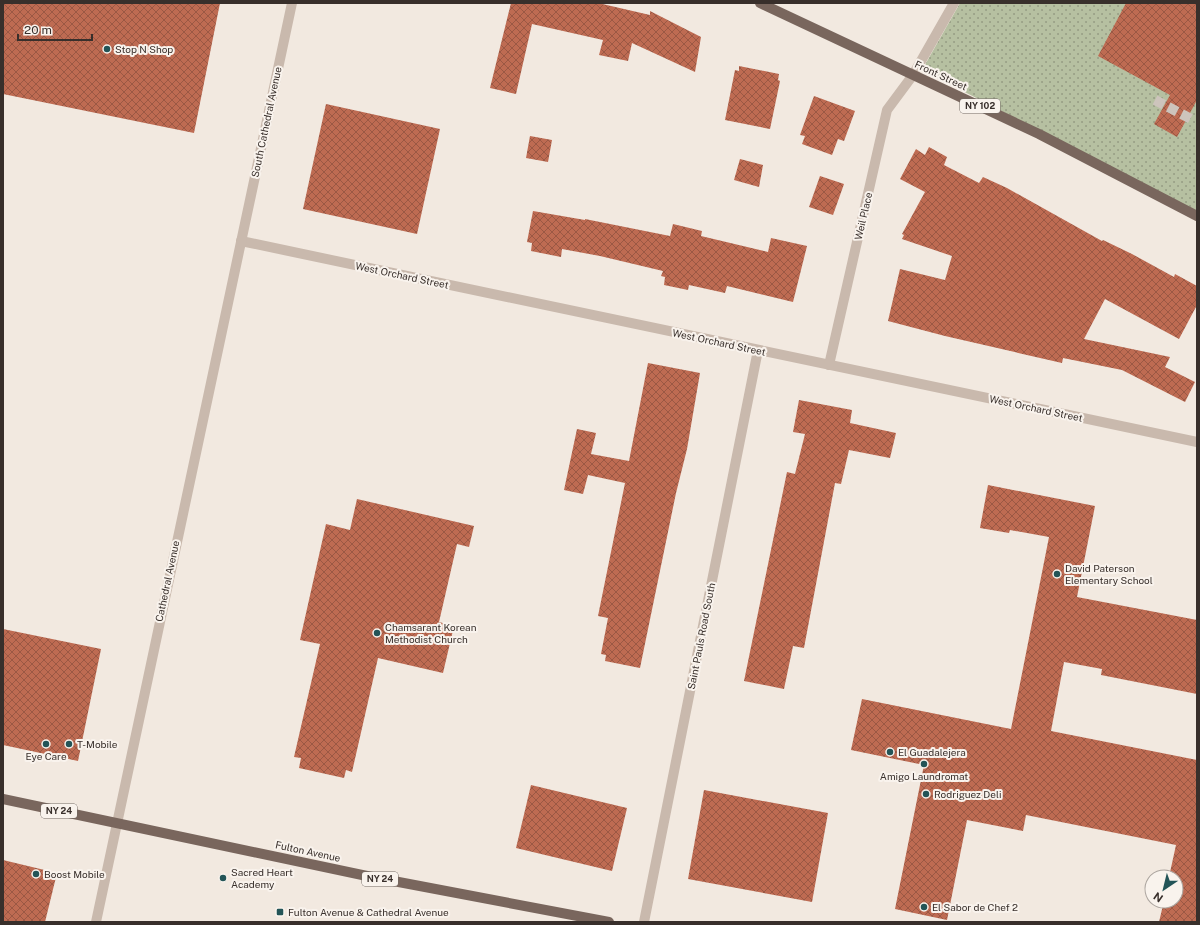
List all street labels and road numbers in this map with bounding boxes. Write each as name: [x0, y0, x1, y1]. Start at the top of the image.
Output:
street label: Front Street: [913, 58, 969, 92]
street label: South Cathedral Avenue: [248, 65, 284, 178]
road number: NY 102: [960, 99, 1000, 113]
street label: Weil Place: [852, 191, 874, 241]
street label: West Orchard Street: [354, 259, 450, 291]
street label: West Orchard Street: [671, 326, 767, 358]
street label: West Orchard Street: [988, 392, 1084, 424]
street label: Cathedral Avenue: [153, 539, 182, 623]
street label: Saint Pauls Road South: [685, 581, 717, 690]
road number: NY 24: [41, 804, 77, 818]
street label: Fulton Avenue: [274, 838, 342, 864]
road number: NY 24: [362, 872, 398, 886]

